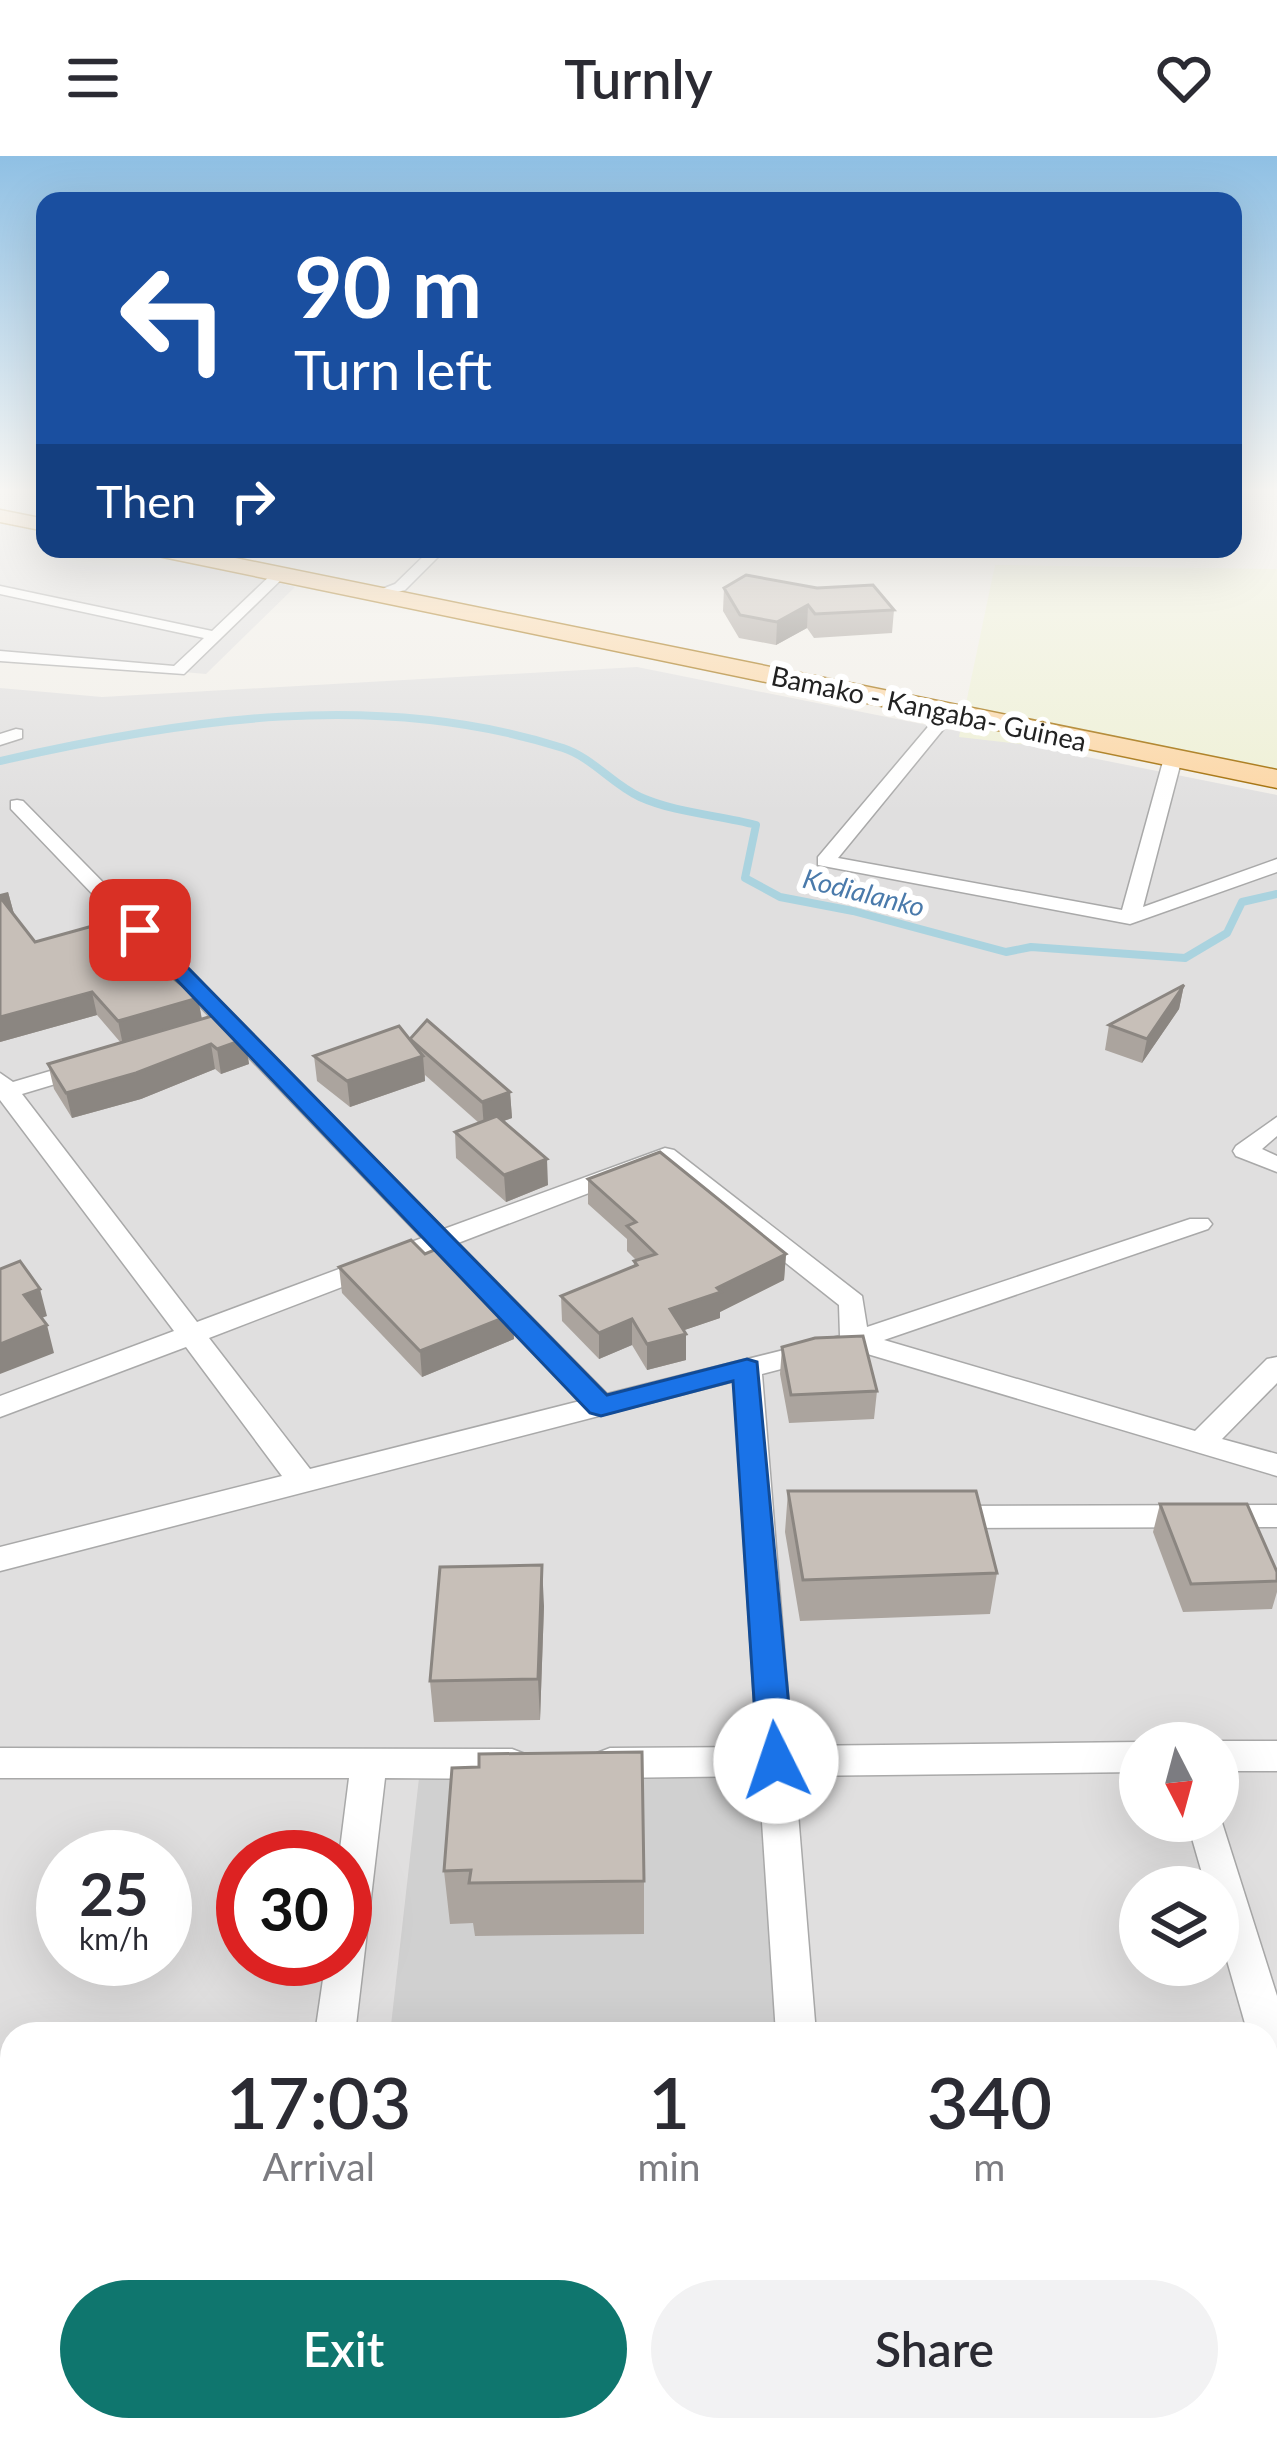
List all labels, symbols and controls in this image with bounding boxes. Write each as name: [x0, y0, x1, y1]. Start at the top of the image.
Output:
icon: menu: [60, 45, 126, 111]
icon: heart: [1151, 45, 1217, 111]
text: Turnly: [564, 46, 713, 111]
text: 90 m: [294, 235, 482, 336]
icon: left: [96, 240, 252, 396]
text: Turn left: [294, 337, 492, 402]
icon: right: [220, 468, 286, 534]
text: Then: [96, 474, 196, 528]
street label: Bamako - Kangaba- Guinea: [768, 658, 1090, 758]
water label: Kodialanko: [800, 861, 928, 923]
pin: [89, 879, 191, 981]
icon: arrive: [107, 897, 173, 963]
position arrow: [713, 1698, 839, 1824]
north arrow: [1119, 1722, 1239, 1842]
map controls: [1119, 1722, 1239, 1986]
speed limit sign: 30: [216, 1830, 372, 1986]
text: 25: [79, 1857, 149, 1929]
button: layers: [1119, 1866, 1239, 1986]
text: km/h: [79, 1920, 149, 1956]
text: 17:03: [226, 2058, 411, 2144]
text: 1: [648, 2058, 690, 2144]
text: 340: [927, 2058, 1052, 2144]
text: Arrival: [263, 2143, 375, 2189]
text: min: [637, 2143, 701, 2189]
text: m: [973, 2143, 1005, 2189]
button: Exit: [60, 2280, 627, 2418]
button: Share: [651, 2280, 1218, 2418]

